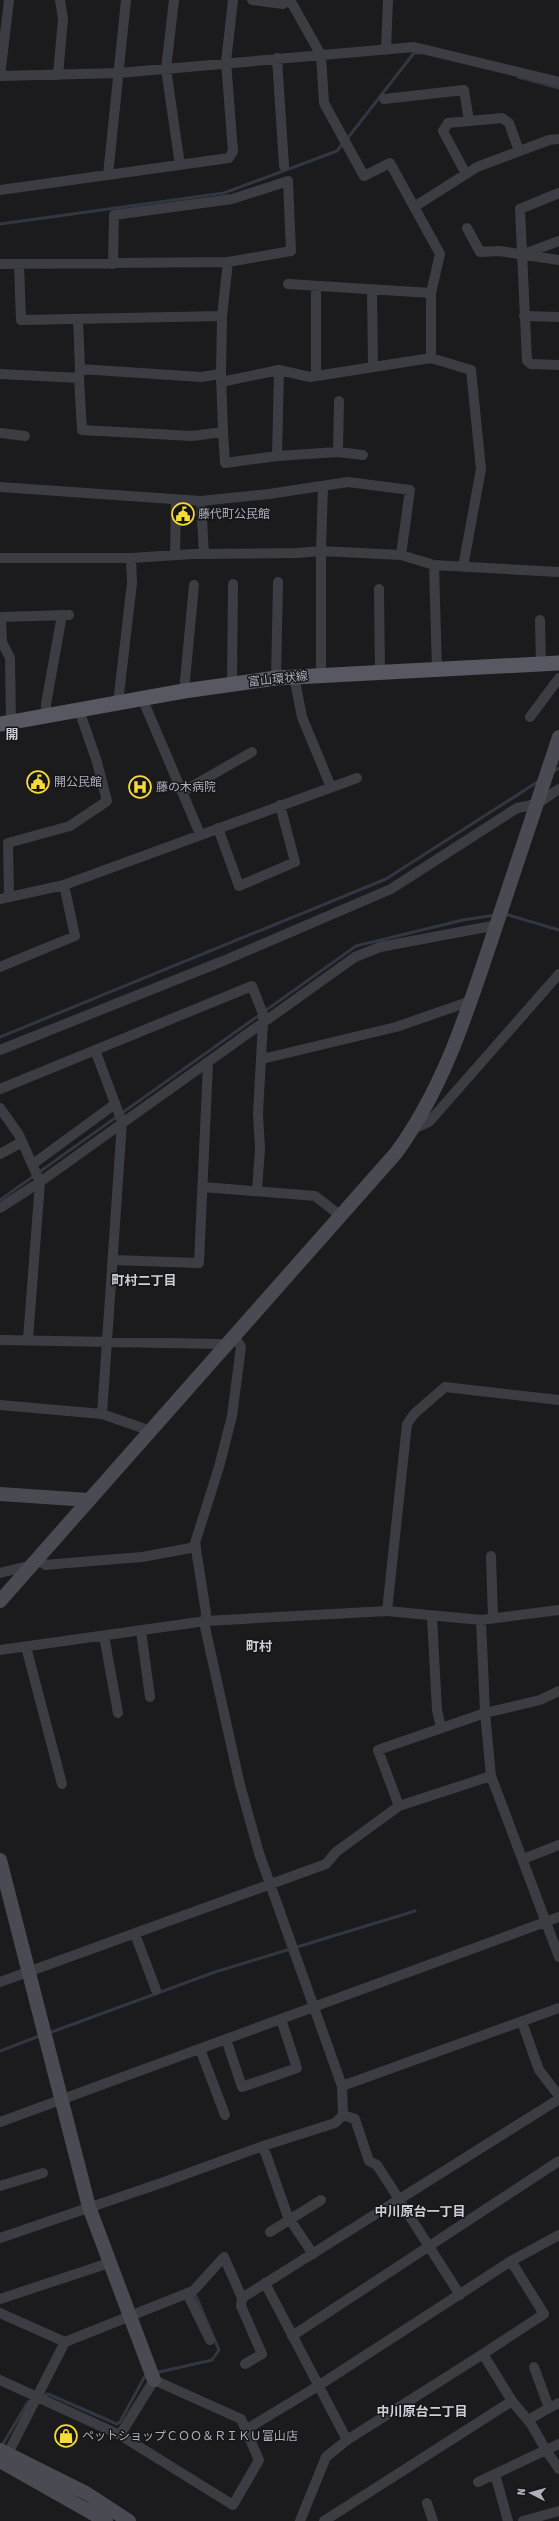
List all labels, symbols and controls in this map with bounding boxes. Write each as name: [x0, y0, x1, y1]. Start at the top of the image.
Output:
public building icon: 藤代町公民館: [170, 501, 196, 527]
place label: 藤代町公民館: [198, 507, 270, 521]
street label: 富山環状線: [247, 669, 309, 689]
district label: 開: [5, 727, 19, 742]
public building icon: 開公民館: [25, 769, 51, 795]
hospital icon: 藤の木病院: [127, 774, 153, 800]
place label: 開公民館: [54, 775, 102, 789]
place label: 藤の木病院: [156, 780, 216, 794]
district label: 町村二丁目: [111, 1273, 177, 1288]
district label: 町村: [246, 1639, 272, 1654]
district label: 中川原台一丁目: [374, 2204, 466, 2219]
district label: 中川原台二丁目: [376, 2404, 468, 2419]
shop icon: ペットショップＣＯＯ＆ＲＩＫＵ富山店: [53, 2423, 79, 2449]
place label: ペットショップＣＯＯ＆ＲＩＫＵ富山店: [82, 2429, 298, 2443]
north arrow: [511, 2473, 551, 2513]
text: N: [515, 2488, 527, 2496]

